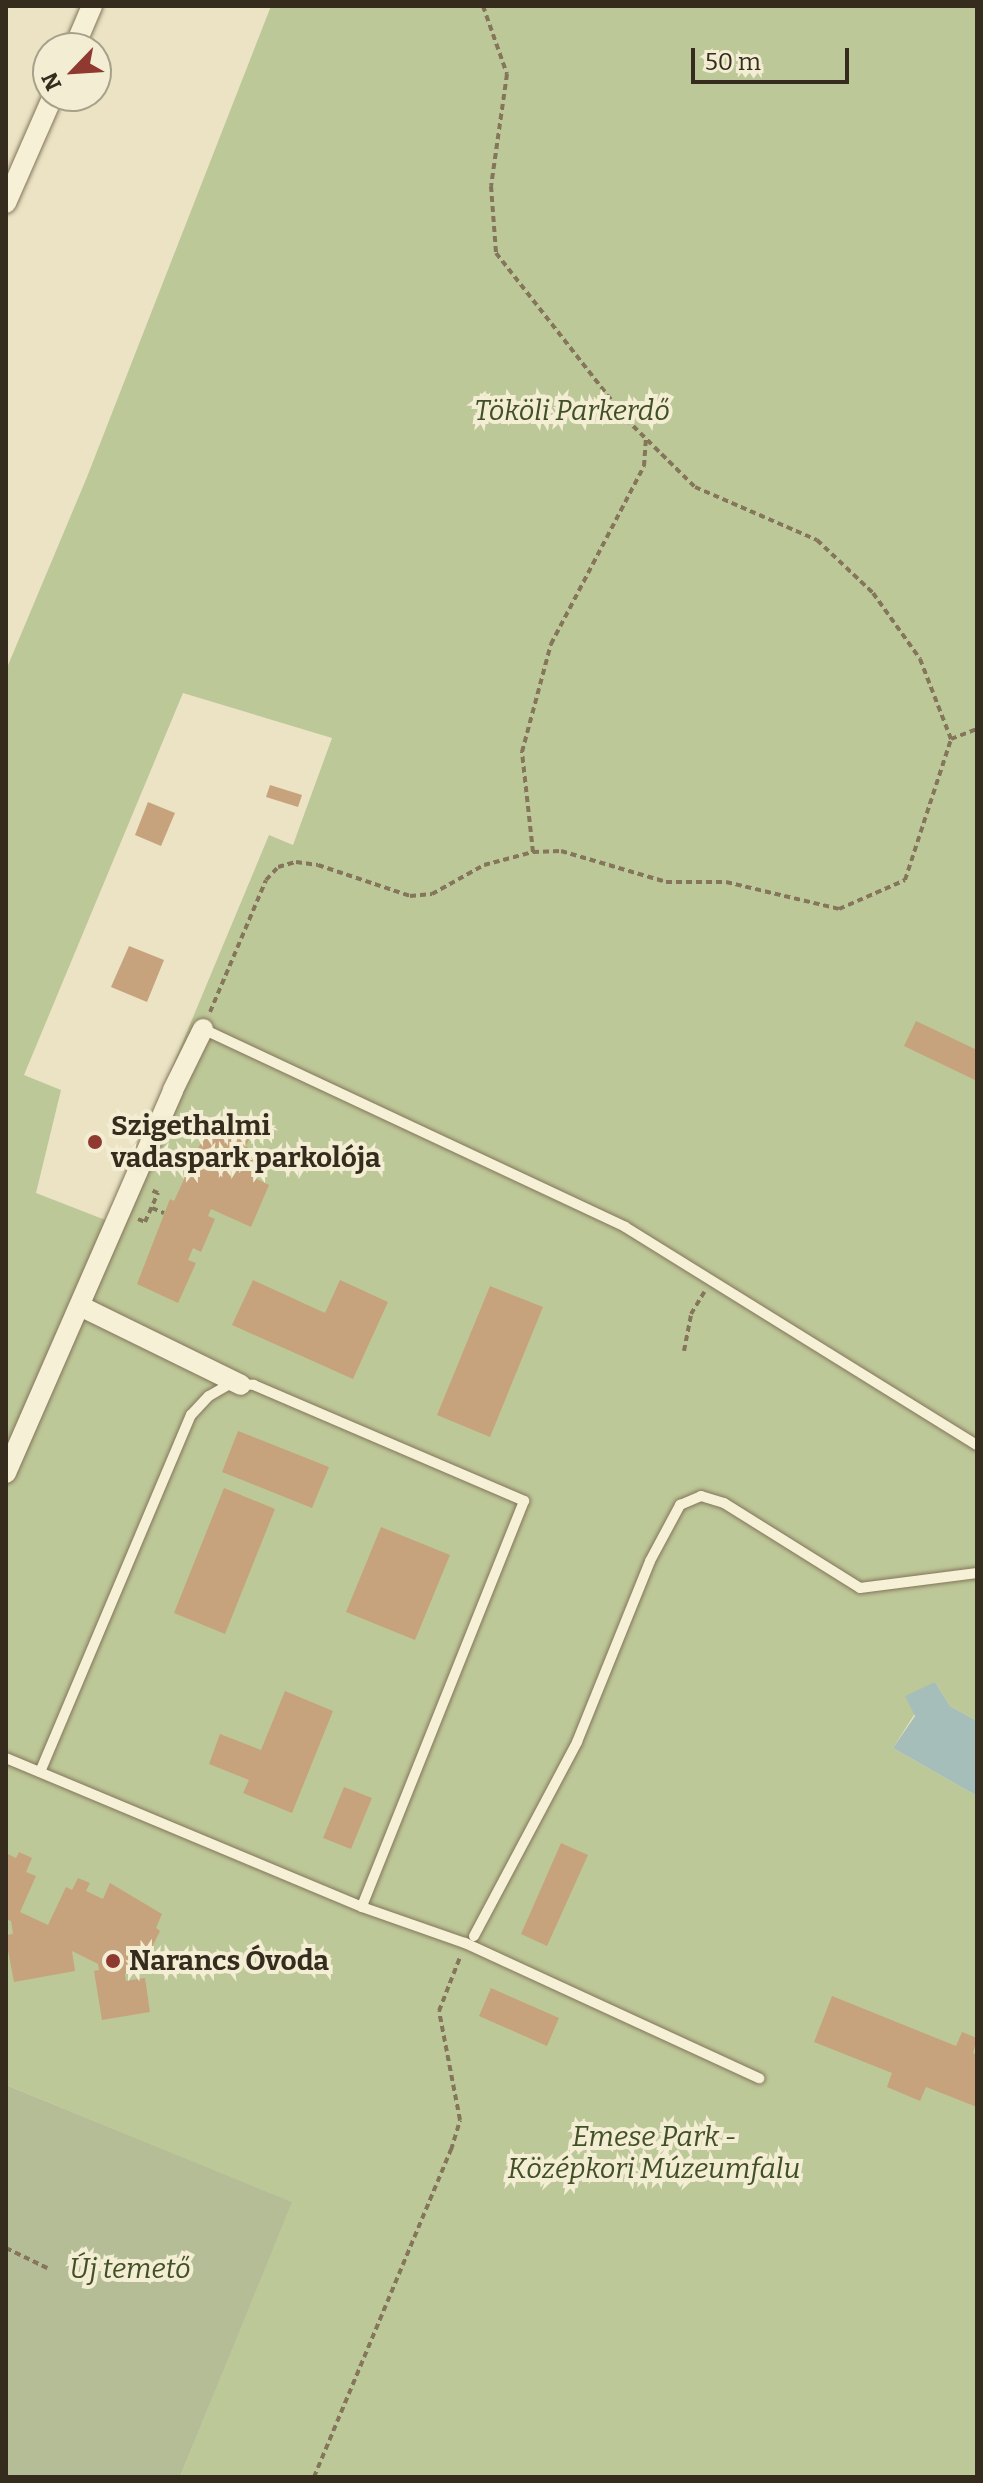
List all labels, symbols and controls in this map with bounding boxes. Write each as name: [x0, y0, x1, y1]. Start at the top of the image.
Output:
north arrow: [32, 32, 112, 112]
scale bar: [695, 32, 853, 82]
text: 50 m: [705, 48, 761, 76]
text: N: [36, 68, 67, 95]
park label: Tököli Parkerdő: [474, 394, 670, 428]
place label: Szigethalmi vadaspark parkolója: [111, 1109, 381, 1175]
marker: Szigethalmi vadaspark parkolója: [86, 1133, 104, 1151]
place label: Narancs Óvoda: [129, 1944, 329, 1978]
marker: Narancs Óvoda: [104, 1952, 122, 1970]
park label: Emese Park - Középkori Múzeumfalu: [508, 2120, 800, 2186]
park label: Új temető: [69, 2252, 191, 2286]

